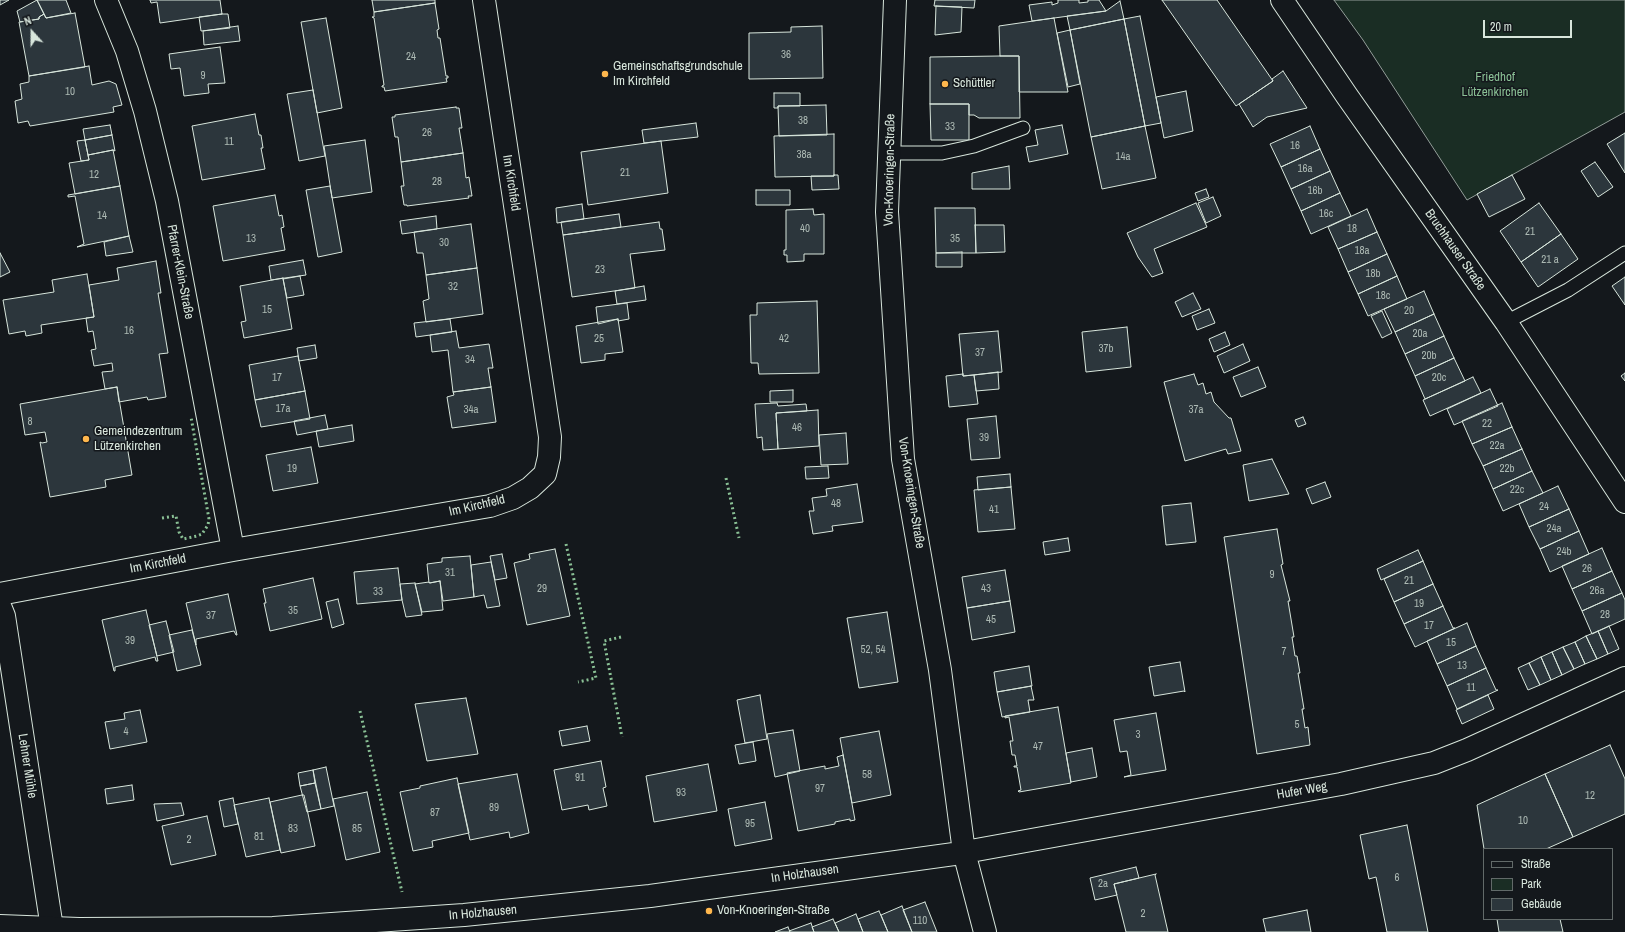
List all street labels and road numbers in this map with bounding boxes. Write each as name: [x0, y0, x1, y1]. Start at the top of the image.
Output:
street label: Von-Knoeringen-Straße: [881, 114, 899, 226]
street label: Im Kirchfeld: [499, 154, 523, 212]
street label: Bruchhauser Straße: [1421, 206, 1489, 294]
street label: Pfarrer-Klein-Straße: [163, 223, 197, 321]
street label: Von-Knoeringen-Straße: [894, 436, 928, 550]
street label: Im Kirchfeld: [448, 492, 506, 520]
street label: Im Kirchfeld: [129, 551, 187, 577]
street label: Lehner Mühle: [14, 733, 40, 799]
street label: Hufer Weg: [1276, 779, 1328, 803]
street label: In Holzhausen: [770, 862, 840, 886]
street label: In Holzhausen: [448, 902, 518, 924]

